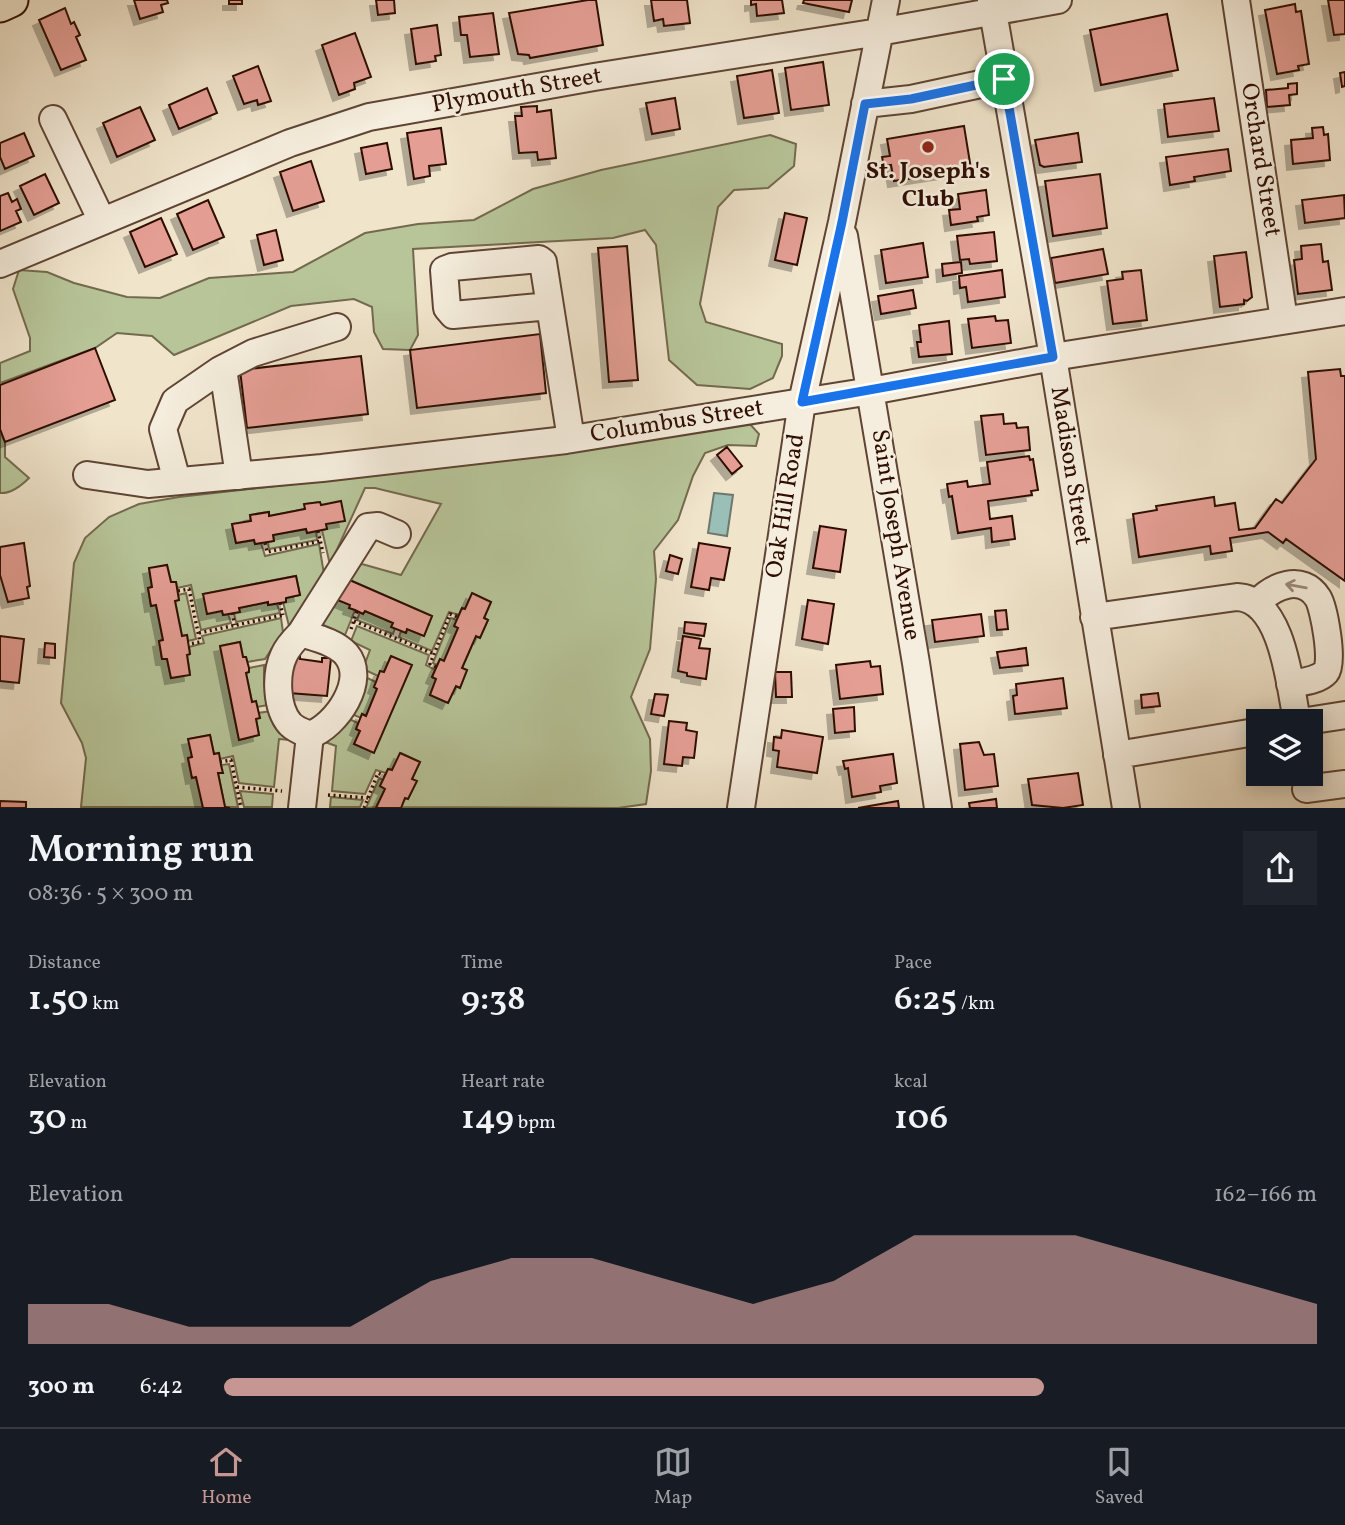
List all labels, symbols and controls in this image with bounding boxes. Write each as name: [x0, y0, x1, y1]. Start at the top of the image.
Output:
pin: [974, 49, 1034, 109]
street label: Plymouth Street: [429, 59, 605, 123]
icon: arrive: [985, 60, 1023, 98]
street label: Orchard Street: [1231, 81, 1289, 239]
marker: St. Joseph's Club: [920, 139, 936, 155]
place label: St. Joseph's Club: [866, 155, 990, 217]
street label: Madison Street: [1041, 384, 1099, 548]
street label: Columbus Street: [588, 392, 766, 452]
street label: Saint Joseph Avenue: [862, 427, 928, 643]
street label: Oak Hill Road: [758, 431, 814, 581]
one-way arrow: [1285, 579, 1308, 593]
map controls: [1246, 709, 1323, 786]
button: layers: [1246, 709, 1323, 786]
text: Morning run: [28, 825, 254, 878]
button: share: [1243, 831, 1317, 905]
text: 08:36 · 5 × 300 m: [28, 878, 193, 910]
text: Distance: [28, 950, 101, 976]
text: Time: [461, 950, 503, 976]
text: Pace: [894, 950, 932, 976]
text: 1.50: [28, 976, 88, 1024]
text: 9:38: [461, 976, 526, 1024]
text: 6:25: [894, 976, 957, 1024]
text: km: [88, 991, 119, 1017]
text: /km: [957, 991, 995, 1017]
text: Elevation: [28, 1069, 107, 1095]
text: Heart rate: [461, 1069, 545, 1095]
text: kcal: [894, 1069, 928, 1095]
text: 30: [28, 1095, 67, 1143]
text: 149: [461, 1095, 514, 1143]
text: 106: [894, 1095, 948, 1143]
text: m: [67, 1110, 87, 1136]
text: bpm: [514, 1110, 556, 1136]
text: Elevation: [28, 1179, 124, 1211]
text: 162–166 m: [1214, 1179, 1317, 1211]
text: 300 m: [28, 1371, 95, 1403]
text: 6:42: [140, 1371, 183, 1403]
tab: Home: [201, 1443, 252, 1511]
tab: Map: [654, 1443, 692, 1511]
tab: Saved: [1095, 1443, 1144, 1511]

